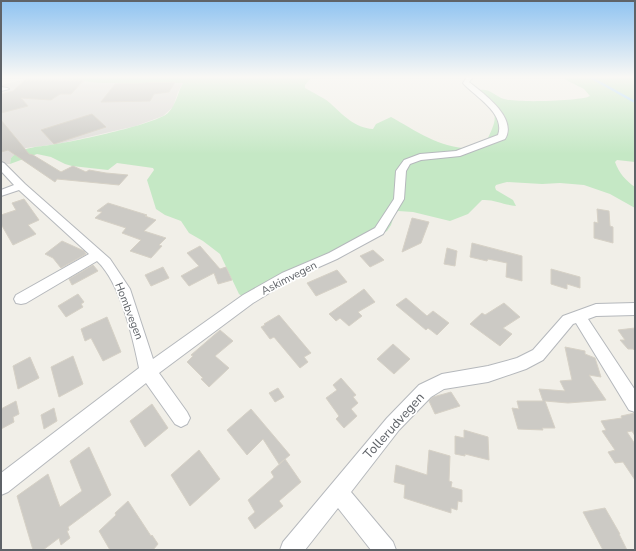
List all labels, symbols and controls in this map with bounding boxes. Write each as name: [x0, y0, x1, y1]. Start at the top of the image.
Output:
street label: Askimvegen: [259, 258, 319, 298]
street label: Hombvegen: [111, 280, 147, 342]
street label: Tollerudvegen: [359, 389, 429, 463]

